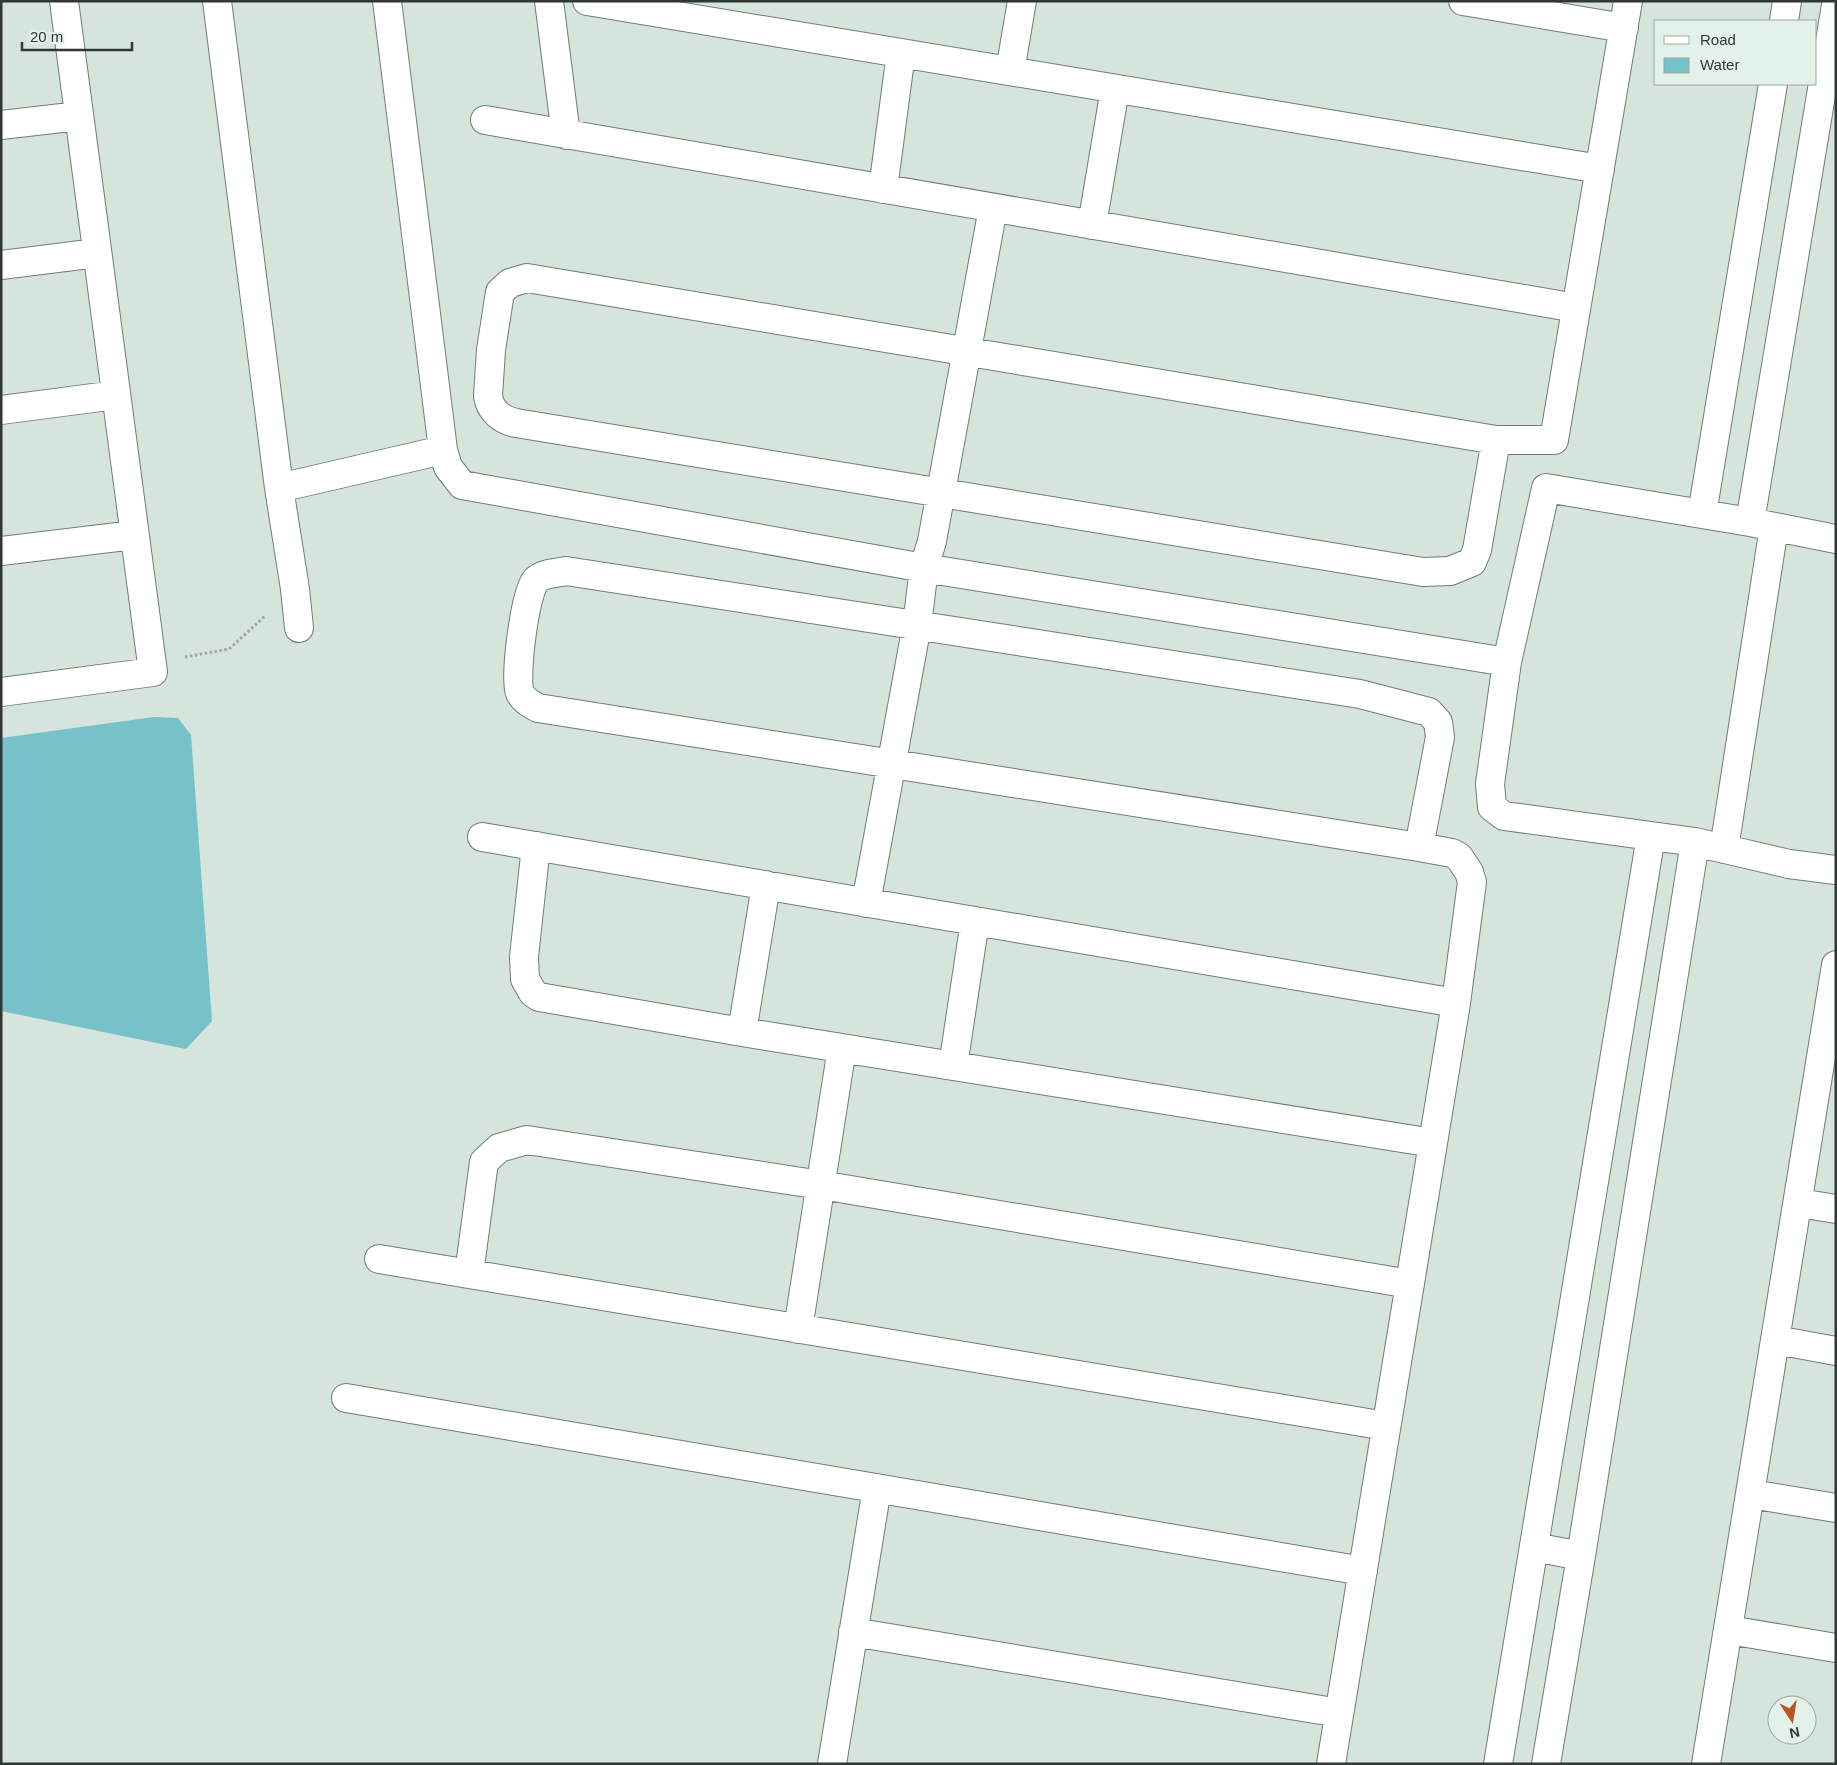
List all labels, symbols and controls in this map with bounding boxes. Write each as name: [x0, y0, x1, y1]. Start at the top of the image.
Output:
scale bar: [22, 20, 132, 52]
legend: [1654, 20, 1817, 85]
text: 20 m: [30, 28, 63, 45]
text: Road: [1700, 31, 1736, 48]
text: Water: [1700, 56, 1739, 73]
north arrow: [1767, 1695, 1817, 1745]
text: N: [1788, 1724, 1801, 1742]

